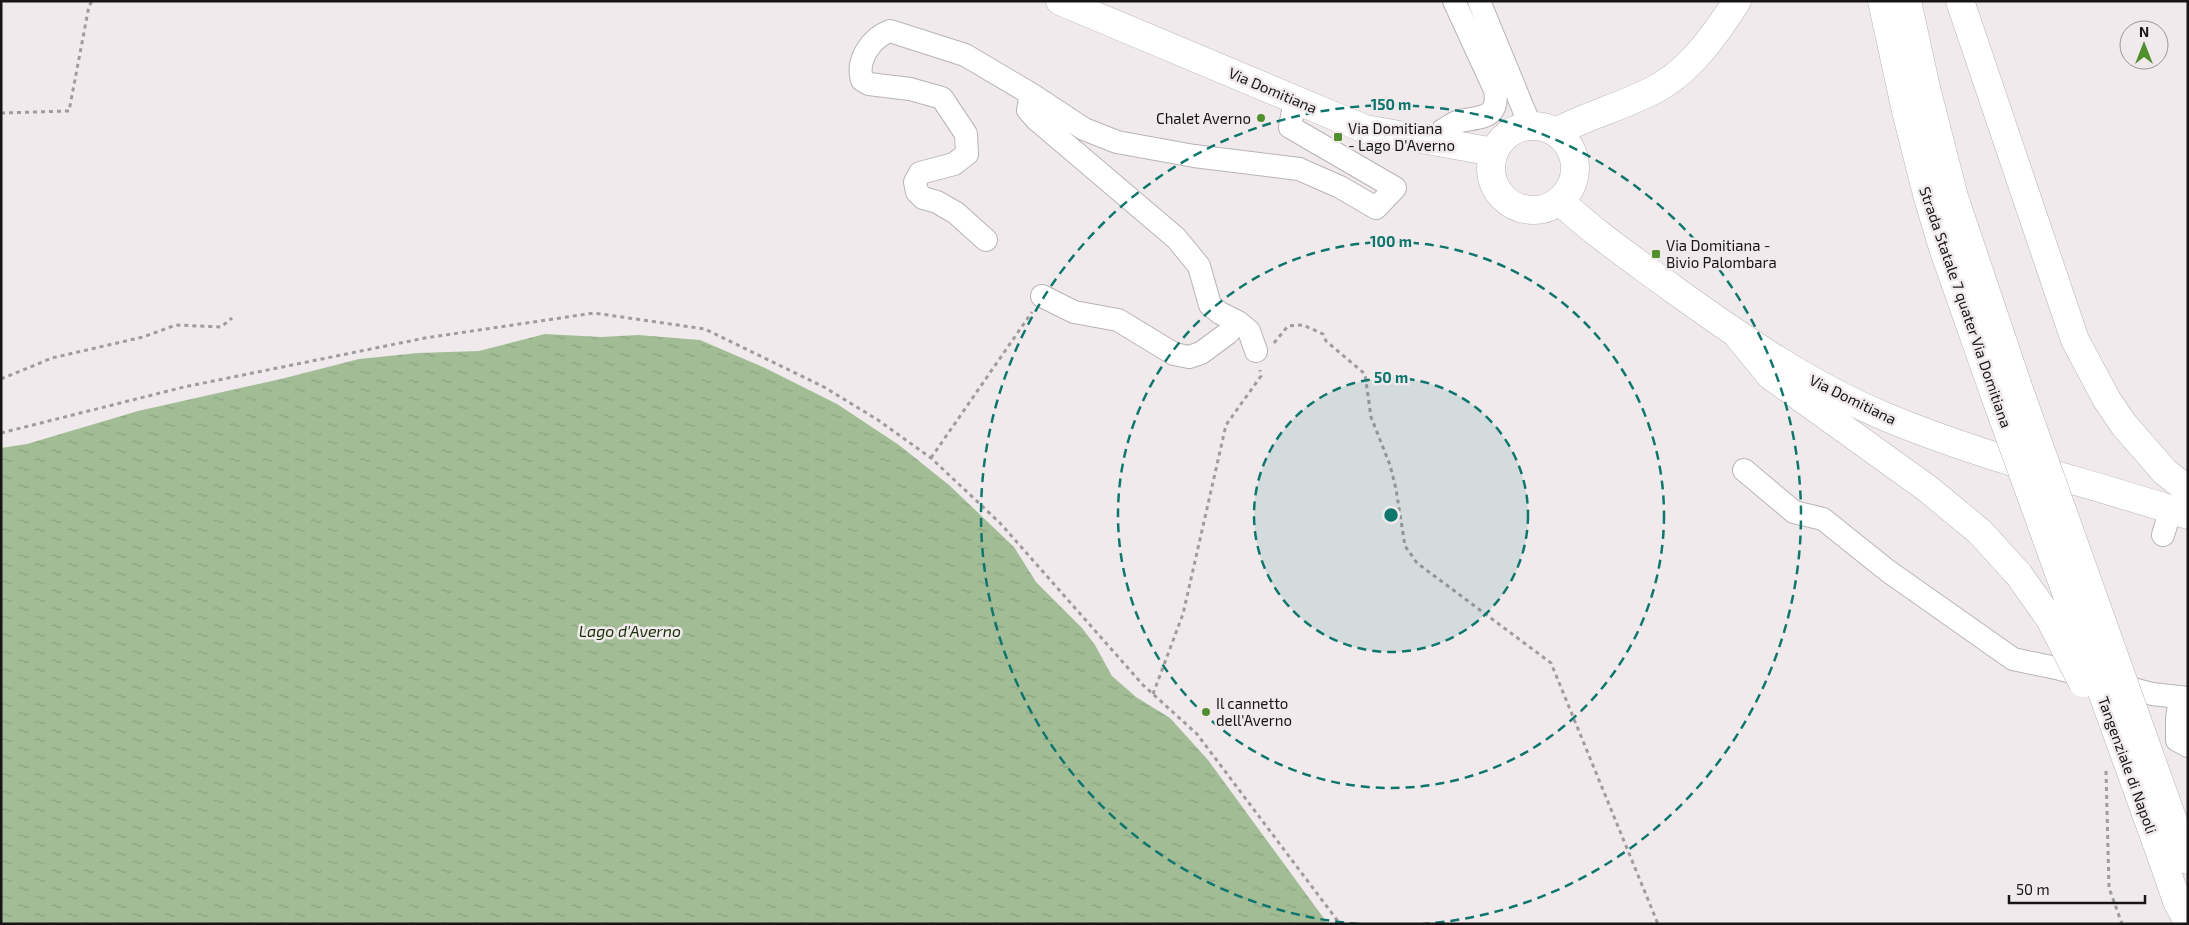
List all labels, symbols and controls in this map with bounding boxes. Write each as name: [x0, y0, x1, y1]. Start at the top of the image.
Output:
north arrow: [2119, 20, 2169, 70]
text: N: [2139, 23, 2149, 40]
street label: Via Domitiana: [1226, 63, 1320, 117]
text: 150 m: [1371, 95, 1411, 113]
place label: Chalet Averno: [1156, 109, 1251, 127]
marker: Chalet Averno: [1255, 112, 1267, 124]
place label: Via Domitiana - Lago D'Averno: [1348, 119, 1455, 154]
marker: Via Domitiana - Lago D'Averno: [1332, 131, 1344, 143]
street label: Strada Statale 7 quater Via Domitiana: [1916, 184, 2016, 430]
text: 100 m: [1370, 232, 1412, 250]
place label: Via Domitiana - Bivio Palombara: [1666, 236, 1777, 271]
marker: Via Domitiana - Bivio Palombara: [1650, 248, 1662, 260]
text: 50 m: [1374, 368, 1408, 386]
street label: Via Domitiana: [1807, 370, 1899, 428]
centre of rings: [1382, 506, 1400, 524]
water label: Lago d'Averno: [579, 621, 681, 640]
place label: Il cannetto dell'Averno: [1216, 694, 1292, 729]
street label: Tangenziale di Napoli: [2095, 694, 2161, 836]
marker: Il cannetto dell'Averno: [1200, 706, 1212, 718]
scale bar: [2009, 872, 2145, 904]
text: 50 m: [2016, 880, 2050, 898]

